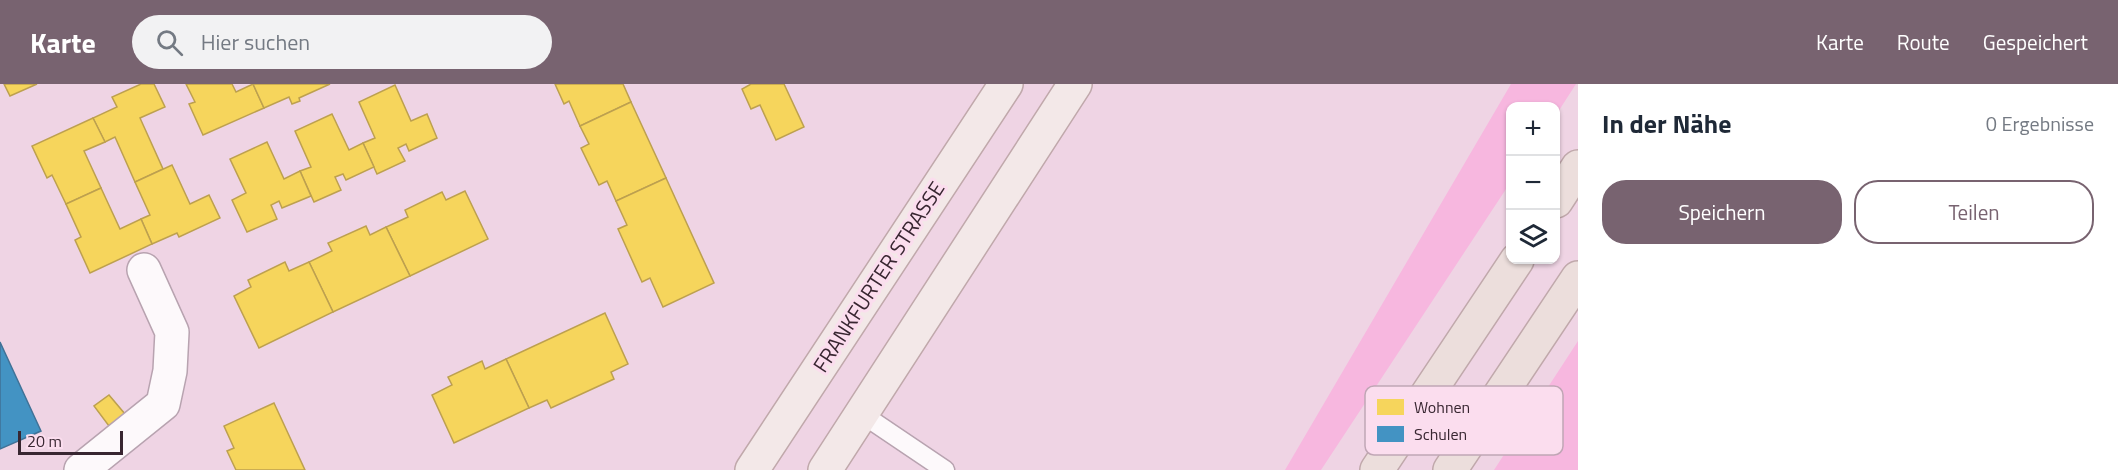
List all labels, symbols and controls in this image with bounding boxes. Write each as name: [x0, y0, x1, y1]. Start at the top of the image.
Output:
search box: [132, 15, 552, 69]
text: Karte: [30, 21, 96, 64]
text: Hier suchen: [201, 25, 310, 59]
icon: search: [153, 26, 186, 59]
text: Karte: [1816, 26, 1864, 58]
text: Route: [1897, 26, 1950, 58]
text: Gespeichert: [1983, 26, 2088, 58]
map controls: [1506, 102, 1560, 264]
button: +: [1506, 102, 1560, 156]
text: In der Nähe: [1602, 104, 1731, 143]
text: 0 Ergebnisse: [1986, 108, 2094, 139]
button: −: [1506, 156, 1560, 210]
street label: FRANKFURTER STRASSE: [804, 175, 952, 378]
button: Speichern: [1602, 180, 1842, 244]
button: Teilen: [1854, 180, 2094, 244]
button: layers: [1506, 210, 1560, 264]
legend: [1365, 386, 1563, 455]
text: Wohnen: [1414, 395, 1470, 419]
text: Schulen: [1414, 422, 1467, 446]
scale bar: [18, 428, 123, 456]
text: 20 m: [27, 429, 62, 453]

